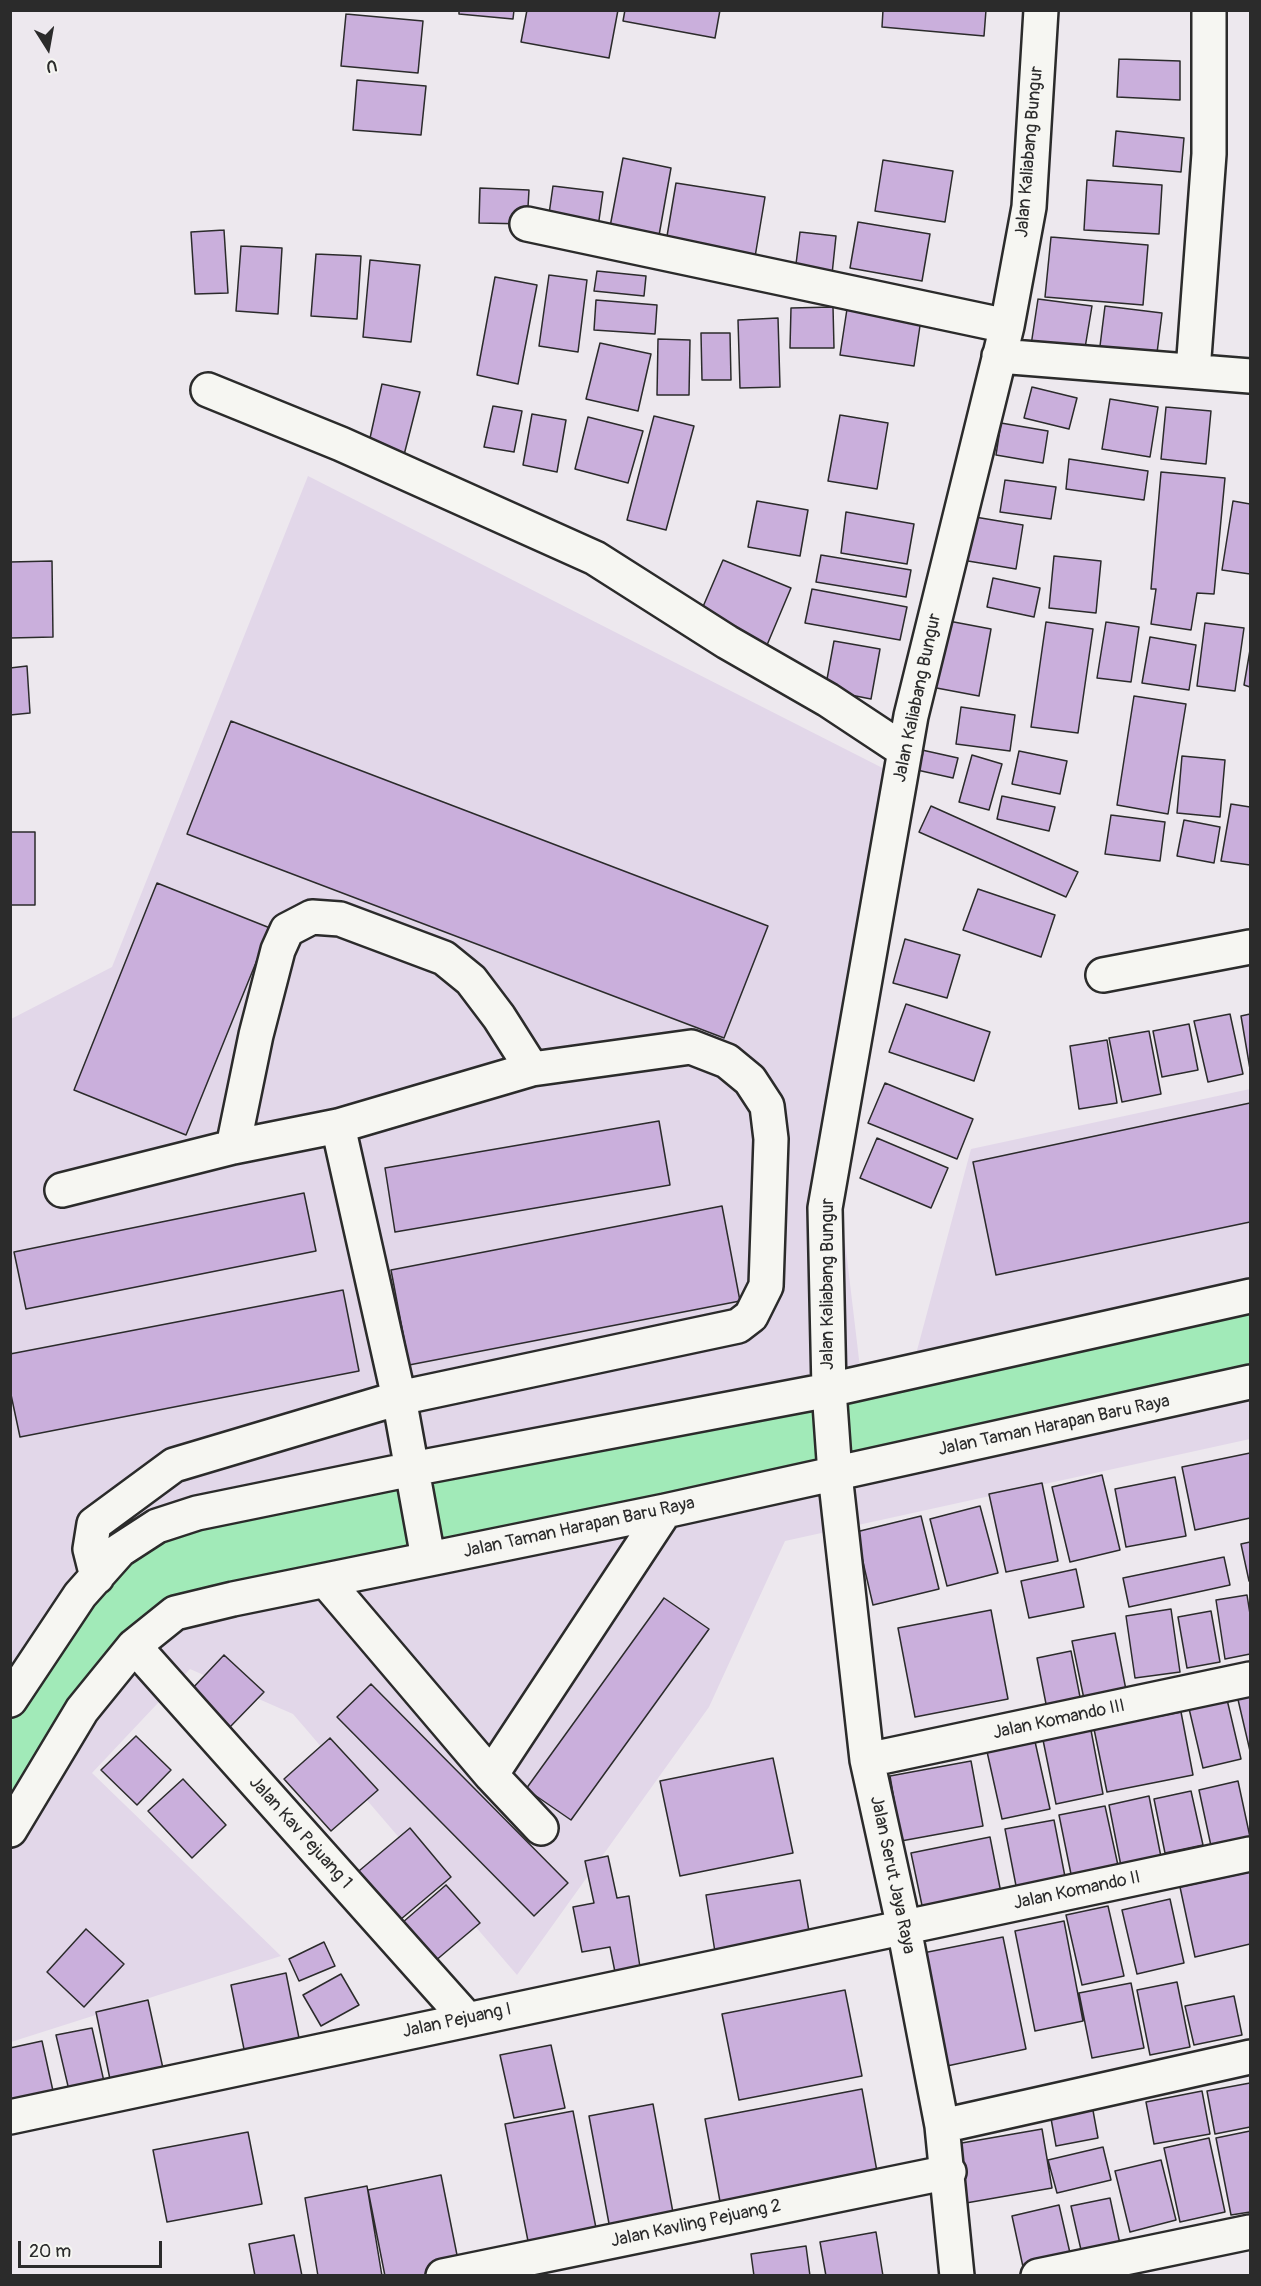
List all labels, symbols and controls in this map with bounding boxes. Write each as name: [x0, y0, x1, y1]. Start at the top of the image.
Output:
north arrow: [18, 18, 78, 78]
text: U: [44, 55, 59, 76]
street label: Jalan Kaliabang Bungur: [1012, 65, 1048, 239]
street label: Jalan Kaliabang Bungur: [890, 612, 946, 784]
street label: Jalan Kaliabang Bungur: [817, 1198, 839, 1370]
street label: Jalan Taman Harapan Baru Raya: [936, 1391, 1172, 1461]
street label: Jalan Taman Harapan Baru Raya: [461, 1493, 697, 1563]
street label: Jalan Komando III: [991, 1695, 1127, 1745]
street label: Jalan Kav Pejuang 1: [244, 1772, 356, 1894]
street label: Jalan Serut Jaya Raya: [865, 1794, 919, 1956]
street label: Jalan Komando II: [1011, 1867, 1143, 1915]
street label: Jalan Pejuang I: [401, 1999, 513, 2043]
street label: Jalan Kavling Pejuang 2: [609, 2195, 783, 2253]
scale bar: [21, 2229, 165, 2267]
text: 20 m: [29, 2240, 71, 2263]

